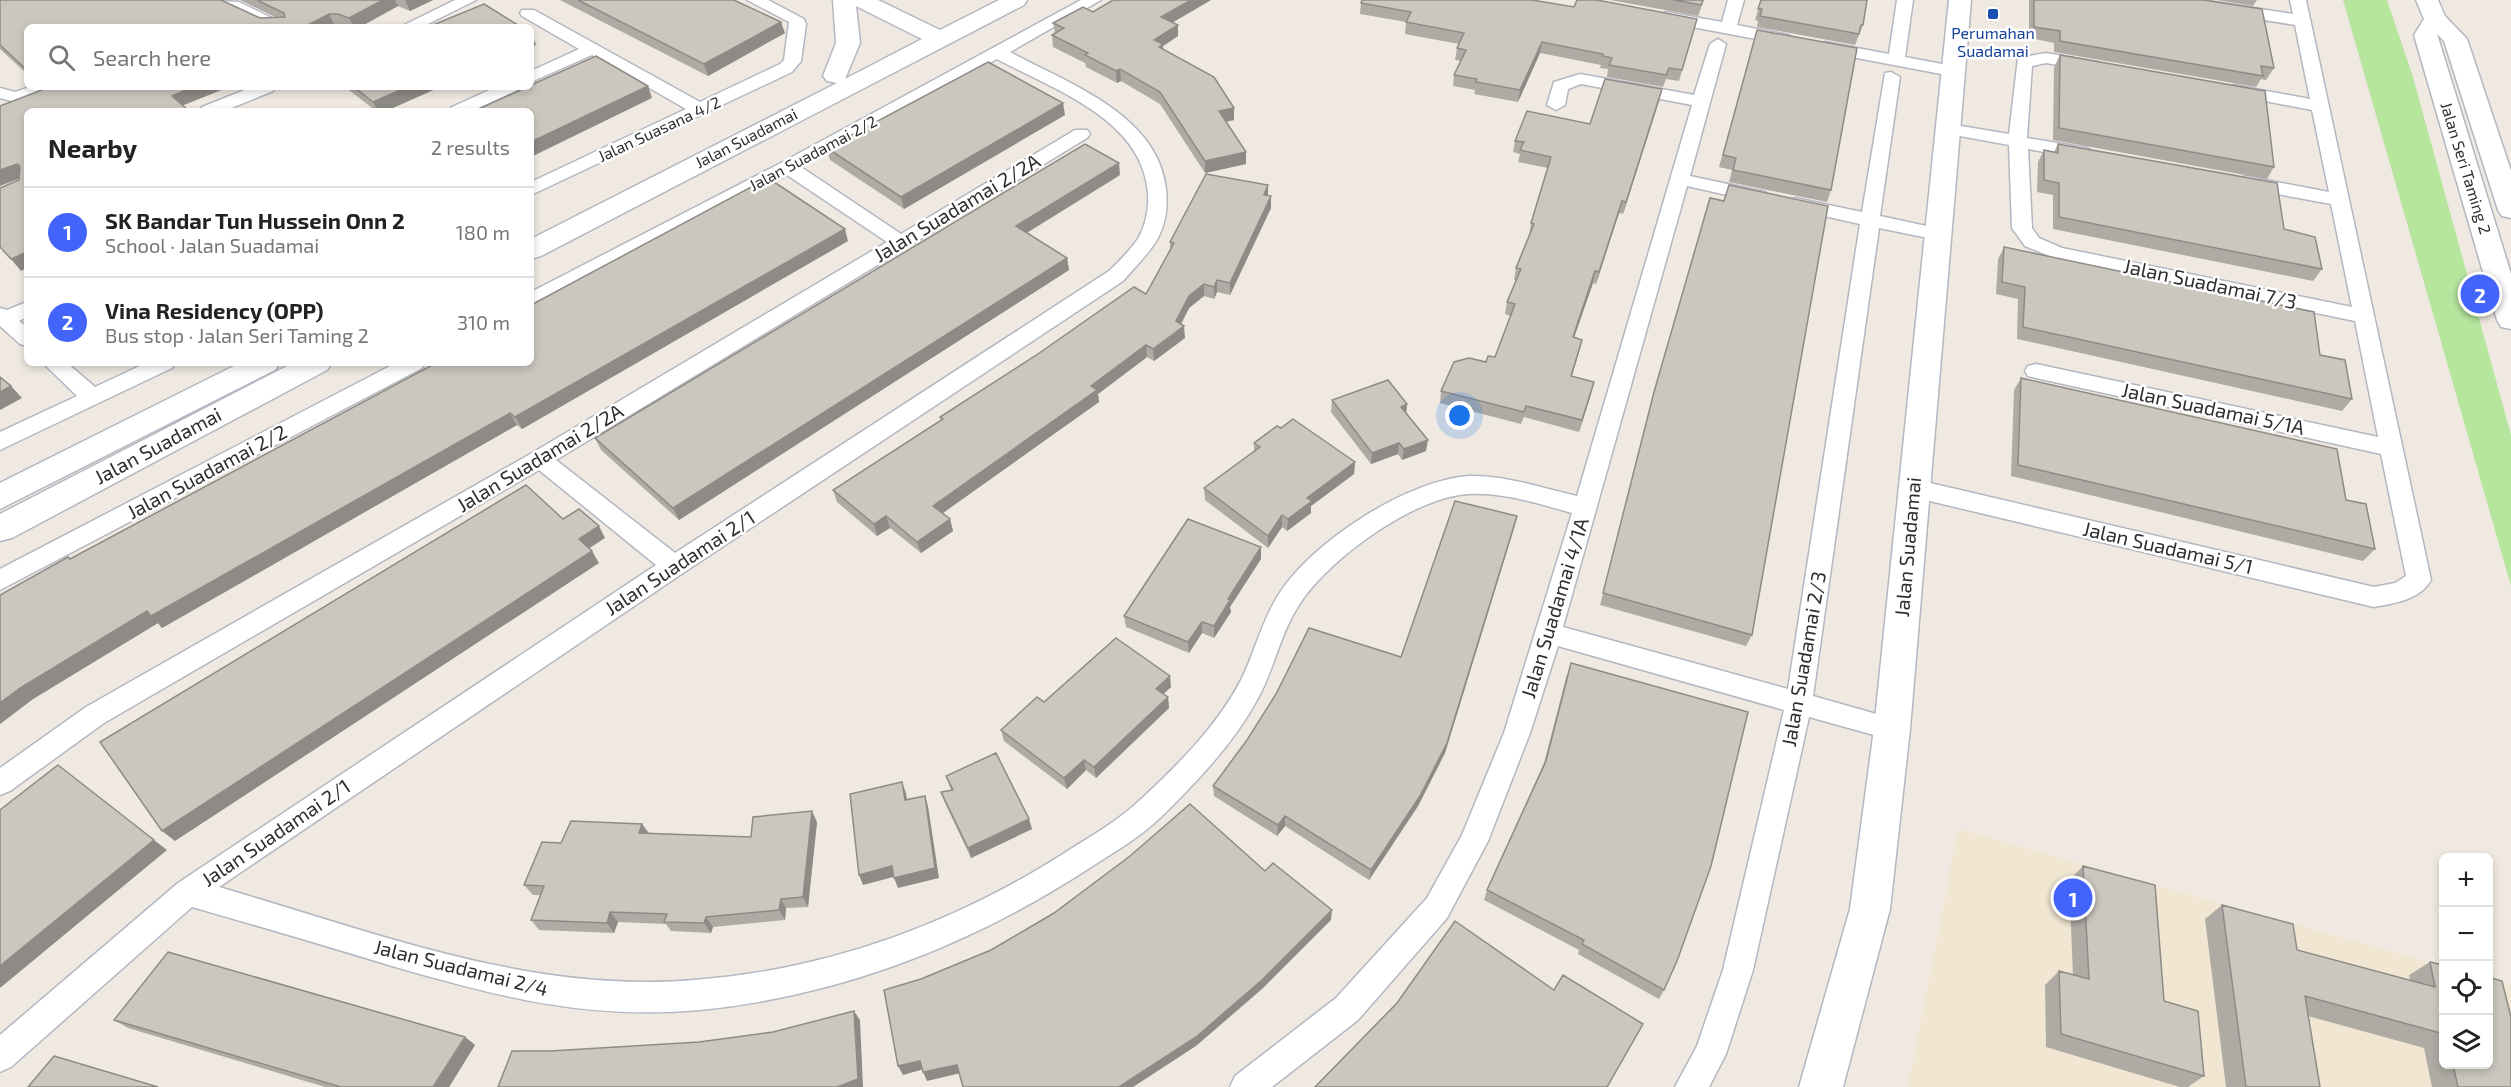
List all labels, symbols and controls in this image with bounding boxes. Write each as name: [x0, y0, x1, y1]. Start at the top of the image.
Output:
marker: Perumahan Suadamai: [1986, 7, 2000, 21]
place label: Perumahan Suadamai: [1951, 23, 2035, 60]
search box: [24, 24, 534, 90]
icon: search: [45, 41, 78, 74]
text: Search here: [93, 44, 211, 70]
street label: Jalan Suasana 4/2: [594, 92, 723, 165]
street label: Jalan Seri Taming 2: [2437, 100, 2496, 236]
street label: Jalan Suadamai: [691, 104, 800, 171]
street label: Jalan Suadamai 2/2: [746, 111, 880, 194]
text: Nearby: [48, 132, 137, 163]
text: 2 results: [431, 135, 510, 159]
street label: Jalan Suadamai 2/2A: [869, 148, 1045, 266]
text: SK Bandar Tun Hussein Onn 2: [105, 207, 405, 233]
text: 1: [63, 220, 72, 244]
text: 180 m: [456, 220, 510, 244]
text: School · Jalan Suadamai: [105, 233, 319, 257]
street label: Jalan Suadamai 7/3: [2121, 253, 2299, 313]
pin: 2: [2460, 272, 2500, 316]
text: Vina Residency (OPP): [105, 297, 323, 323]
text: 2: [62, 310, 73, 334]
text: 310 m: [457, 310, 510, 334]
text: Bus stop · Jalan Seri Taming 2: [105, 323, 369, 347]
street label: Jalan Suadamai 5/1A: [2120, 377, 2307, 439]
street label: Jalan Suadamai 2/2A: [452, 398, 628, 516]
your location: [1445, 401, 1474, 430]
street label: Jalan Suadamai: [90, 402, 225, 489]
street label: Jalan Suadamai 2/2: [123, 419, 291, 523]
street label: Jalan Suadamai: [1889, 476, 1925, 618]
street label: Jalan Suadamai 2/1: [600, 505, 759, 620]
street label: Jalan Suadamai 4/1A: [1515, 514, 1593, 701]
street label: Jalan Suadamai 5/1: [2081, 516, 2256, 578]
street label: Jalan Suadamai 2/3: [1776, 569, 1830, 748]
street label: Jalan Suadamai 2/1: [196, 773, 354, 891]
map controls: [2439, 853, 2493, 1069]
button: +: [2439, 853, 2493, 907]
pin: 1: [2054, 876, 2092, 920]
button: −: [2439, 907, 2493, 961]
street label: Jalan Suadamai 2/4: [372, 934, 551, 1000]
button: locate: [2439, 961, 2493, 1015]
button: layers: [2439, 1015, 2493, 1069]

